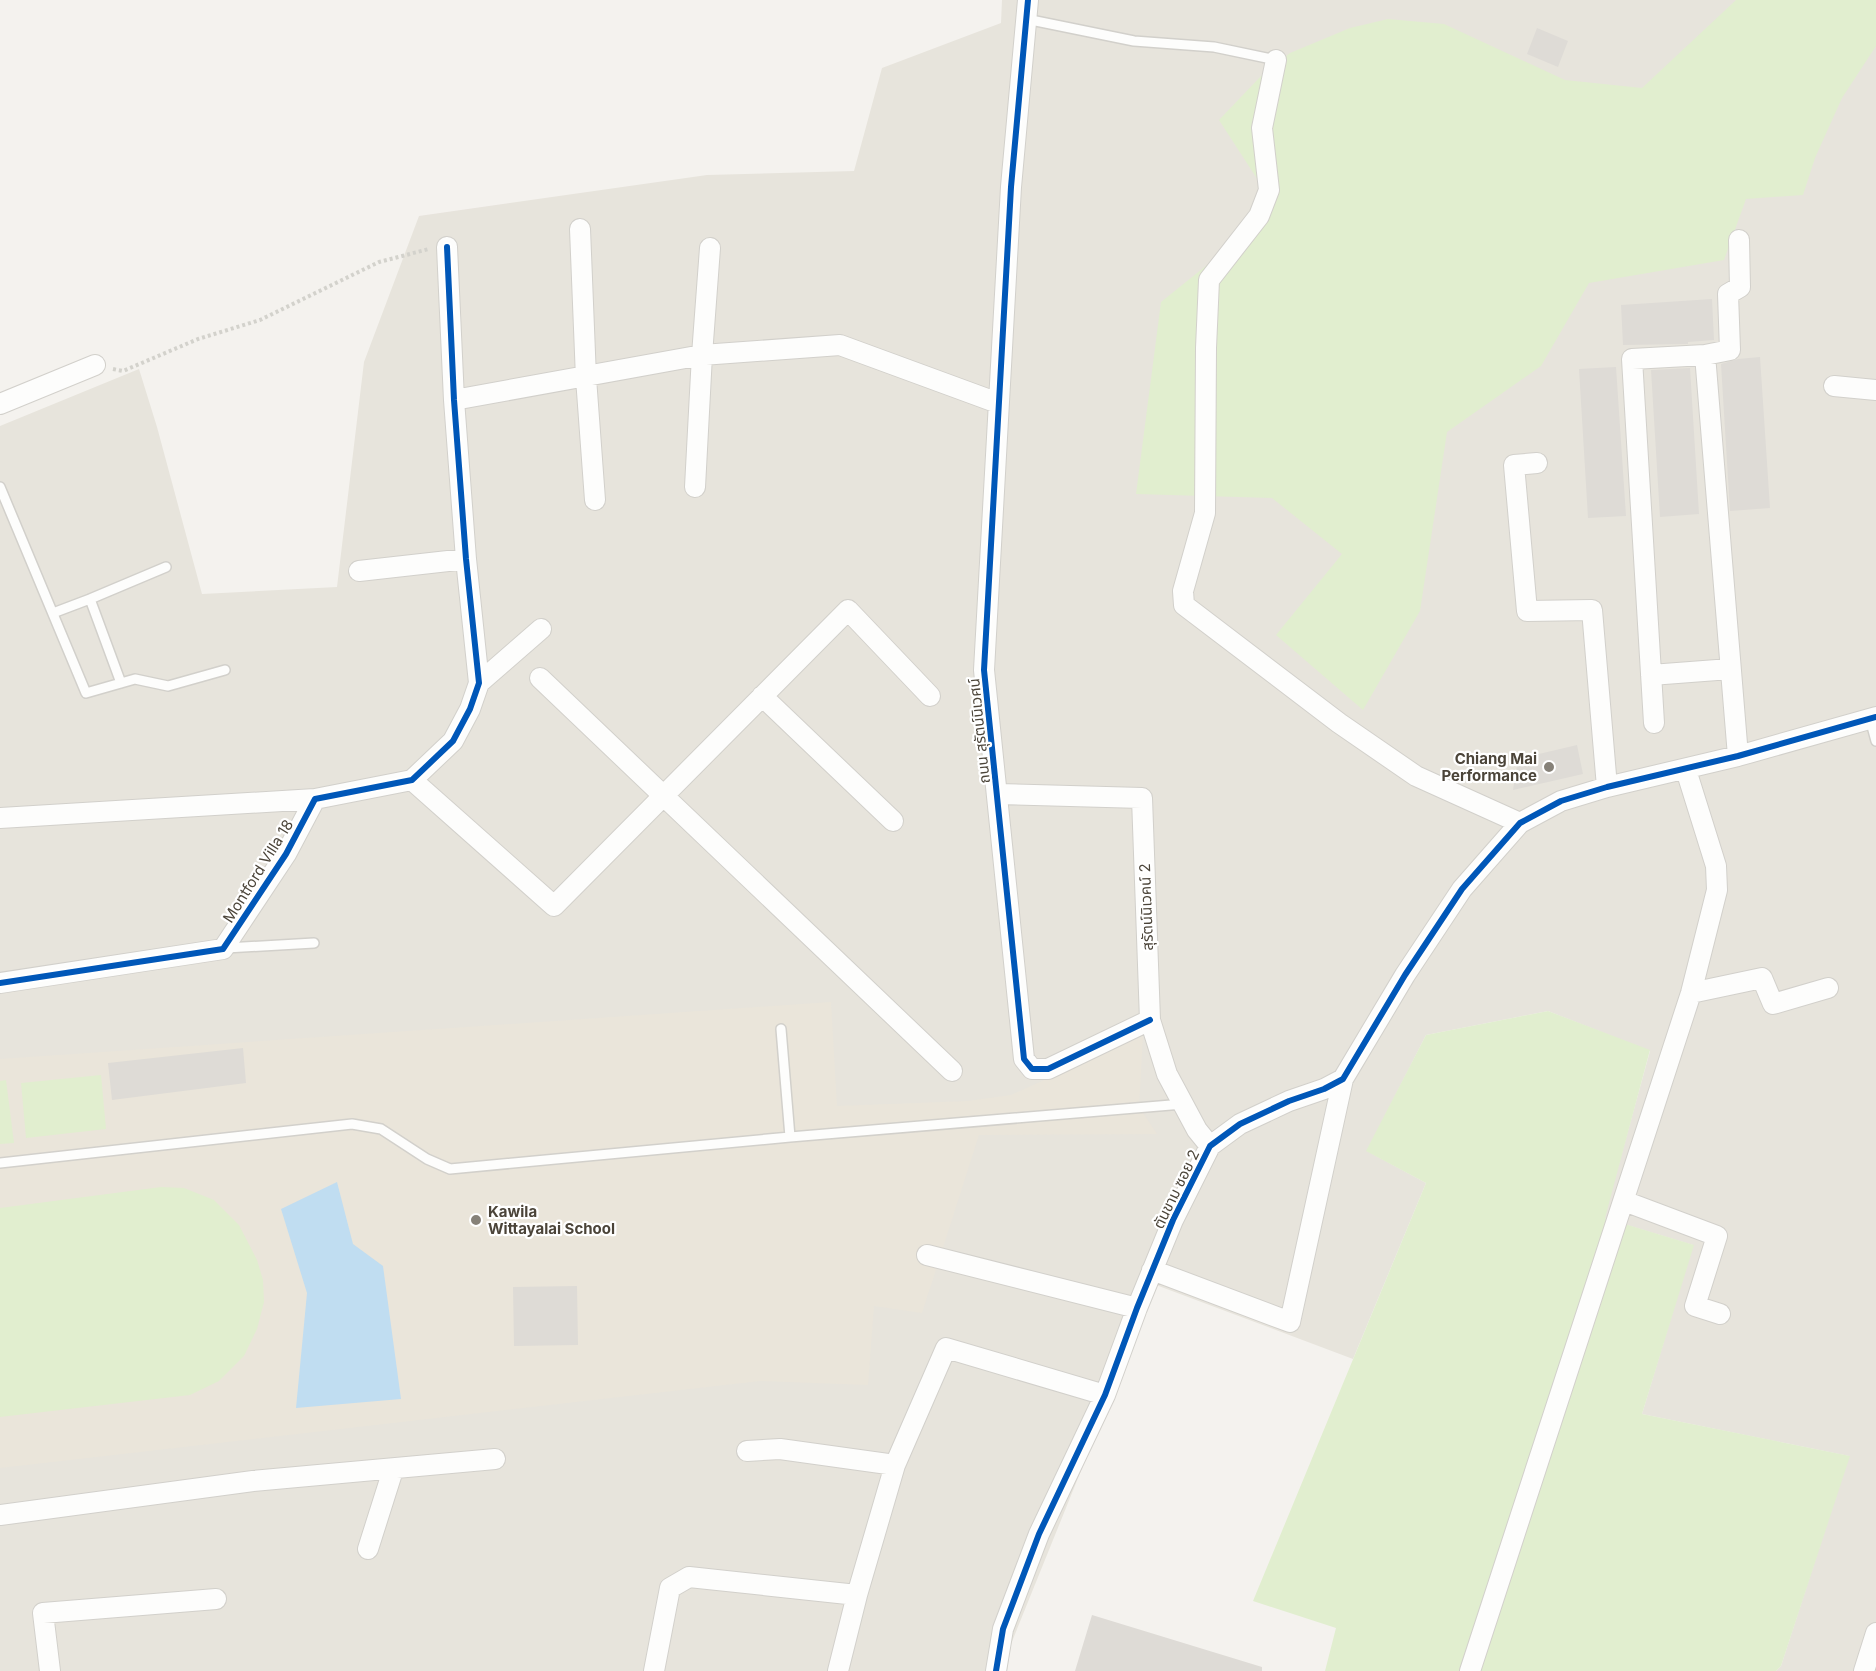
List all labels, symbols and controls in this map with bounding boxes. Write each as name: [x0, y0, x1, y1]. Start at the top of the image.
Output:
street label: ถนน สุรัตน์นิเวศน์: [964, 677, 994, 785]
place label: Chiang Mai Performance: [1442, 749, 1537, 785]
marker: Chiang Mai Performance: [1542, 760, 1556, 774]
street label: Montford Villa 18: [219, 816, 297, 926]
street label: สุรัตน์นิเวคน์ 2: [1135, 863, 1157, 951]
street label: ตันขาม ซอย 2: [1149, 1146, 1203, 1232]
place label: Kawila Wittayalai School: [488, 1202, 615, 1238]
marker: Kawila Wittayalai School: [469, 1213, 483, 1227]

